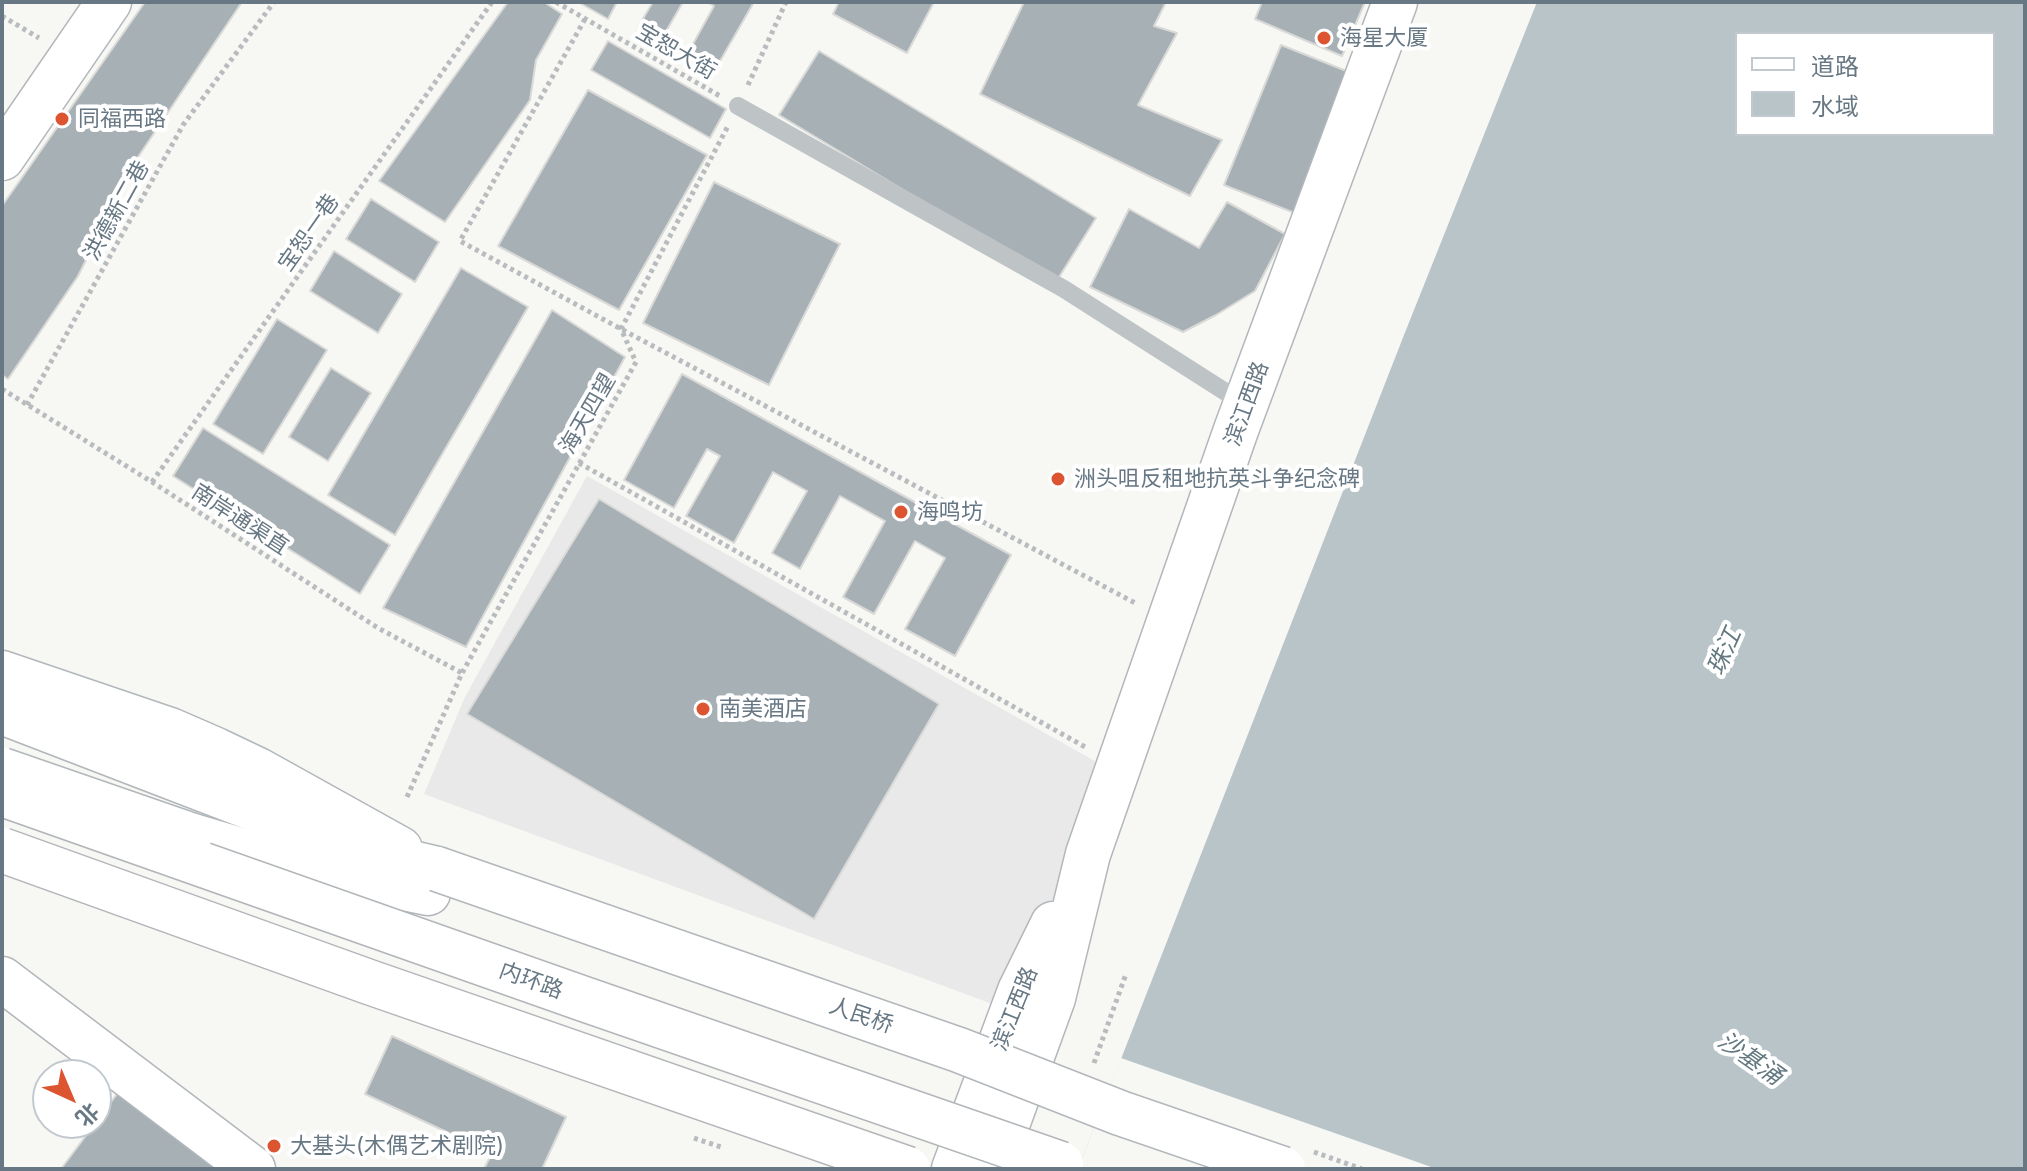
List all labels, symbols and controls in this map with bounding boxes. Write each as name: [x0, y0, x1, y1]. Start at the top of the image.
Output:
street label: 宝恕大街: [631, 19, 721, 85]
place label: 海星大厦: [1340, 25, 1428, 51]
marker: 海星大厦: [1315, 29, 1333, 47]
legend: [1735, 32, 1995, 136]
text: 道路: [1811, 52, 1859, 81]
text: 水域: [1811, 92, 1859, 121]
place label: 同福西路: [78, 106, 166, 132]
marker: 同福西路: [53, 110, 71, 128]
street label: 洪德新二巷: [79, 156, 155, 266]
street label: 宝恕一巷: [273, 189, 345, 277]
street label: 滨江西路: [1220, 358, 1274, 450]
street label: 海天四望: [555, 369, 621, 459]
place label: 洲头咀反租地抗英斗争纪念碑: [1074, 466, 1360, 492]
marker: 洲头咀反租地抗英斗争纪念碑: [1049, 470, 1067, 488]
street label: 南岸通渠直: [187, 479, 293, 561]
place label: 海鸣坊: [917, 499, 983, 525]
marker: 海鸣坊: [892, 503, 910, 521]
water label: 珠江: [1702, 624, 1748, 680]
place label: 南美酒店: [719, 696, 807, 722]
marker: 南美酒店: [694, 700, 712, 718]
street label: 内环路: [495, 957, 567, 1005]
street label: 滨江西路: [986, 963, 1044, 1055]
street label: 人民桥: [826, 993, 896, 1039]
water label: 沙基涌: [1712, 1027, 1788, 1091]
north arrow: [32, 1059, 112, 1139]
text: 北: [70, 1098, 104, 1132]
place label: 大基头(木偶艺术剧院): [290, 1133, 504, 1159]
marker: 大基头(木偶艺术剧院): [265, 1137, 283, 1155]

